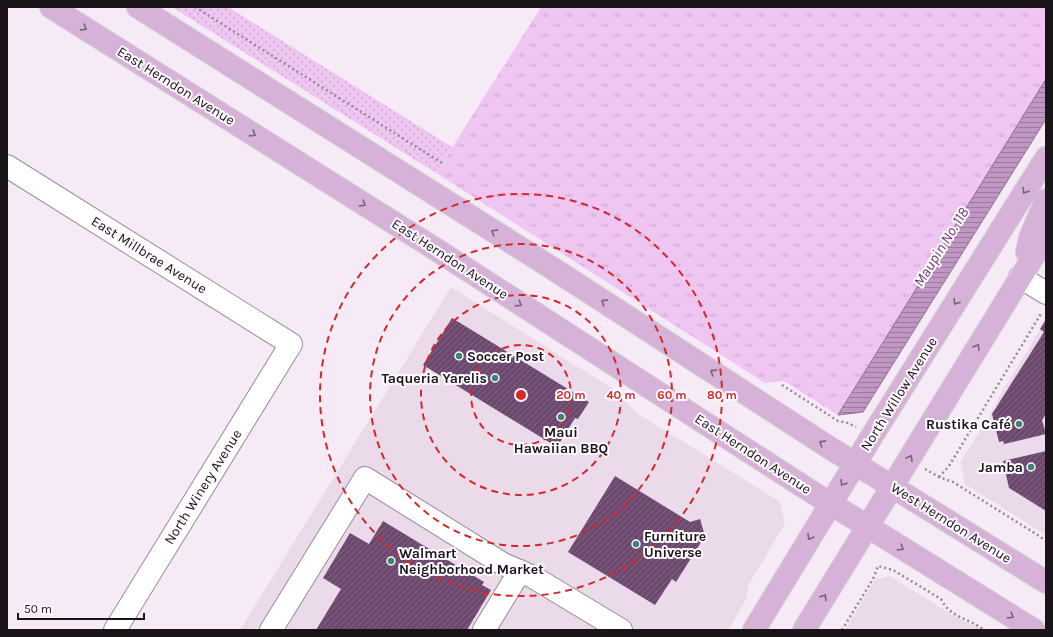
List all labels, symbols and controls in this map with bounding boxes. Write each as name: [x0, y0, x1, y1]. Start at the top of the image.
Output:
one-way arrow: [79, 23, 86, 30]
street label: East Herndon Avenue: [114, 43, 238, 129]
one-way arrow: [249, 130, 256, 137]
one-way arrow: [1023, 187, 1030, 194]
one-way arrow: [359, 199, 366, 206]
water label: Maupin No. 118: [910, 204, 972, 290]
street label: East Millbrae Avenue: [88, 213, 210, 297]
street label: East Herndon Avenue: [389, 215, 511, 303]
one-way arrow: [491, 229, 498, 237]
one-way arrow: [954, 298, 961, 305]
one-way arrow: [515, 299, 522, 306]
one-way arrow: [601, 299, 608, 307]
street label: North Willow Avenue: [857, 334, 941, 454]
one-way arrow: [973, 344, 980, 351]
place label: Soccer Post: [467, 348, 545, 365]
marker: Soccer Post: [454, 351, 464, 361]
one-way arrow: [710, 369, 717, 377]
place label: Taqueria Yarelis: [382, 370, 487, 387]
marker: Taqueria Yarelis: [490, 373, 500, 383]
centre of rings: [514, 388, 528, 402]
text: 20 m: [556, 388, 586, 402]
text: 40 m: [606, 388, 636, 402]
text: 60 m: [657, 388, 687, 402]
text: 80 m: [707, 388, 737, 402]
street label: East Herndon Avenue: [692, 410, 814, 498]
marker: Maui Hawaiian BBQ: [556, 412, 566, 422]
place label: Rustika Café: [926, 416, 1011, 433]
marker: Rustika Café: [1014, 419, 1024, 429]
place label: Maui Hawaiian BBQ: [514, 424, 608, 457]
street label: North Winery Avenue: [161, 426, 245, 548]
one-way arrow: [820, 440, 827, 447]
one-way arrow: [905, 455, 912, 462]
place label: Jamba: [979, 459, 1023, 476]
marker: Jamba: [1026, 462, 1036, 472]
one-way arrow: [841, 479, 848, 486]
street label: West Herndon Avenue: [888, 479, 1014, 567]
place label: Furniture Universe: [644, 528, 706, 561]
one-way arrow: [807, 533, 815, 540]
marker: Furniture Universe: [631, 539, 641, 549]
one-way arrow: [897, 543, 904, 550]
place label: Walmart Neighborhood Market: [399, 545, 544, 578]
marker: Walmart Neighborhood Market: [386, 556, 396, 566]
one-way arrow: [820, 594, 827, 601]
scale bar: [18, 595, 144, 621]
text: 50 m: [24, 602, 52, 616]
one-way arrow: [1007, 611, 1014, 619]

